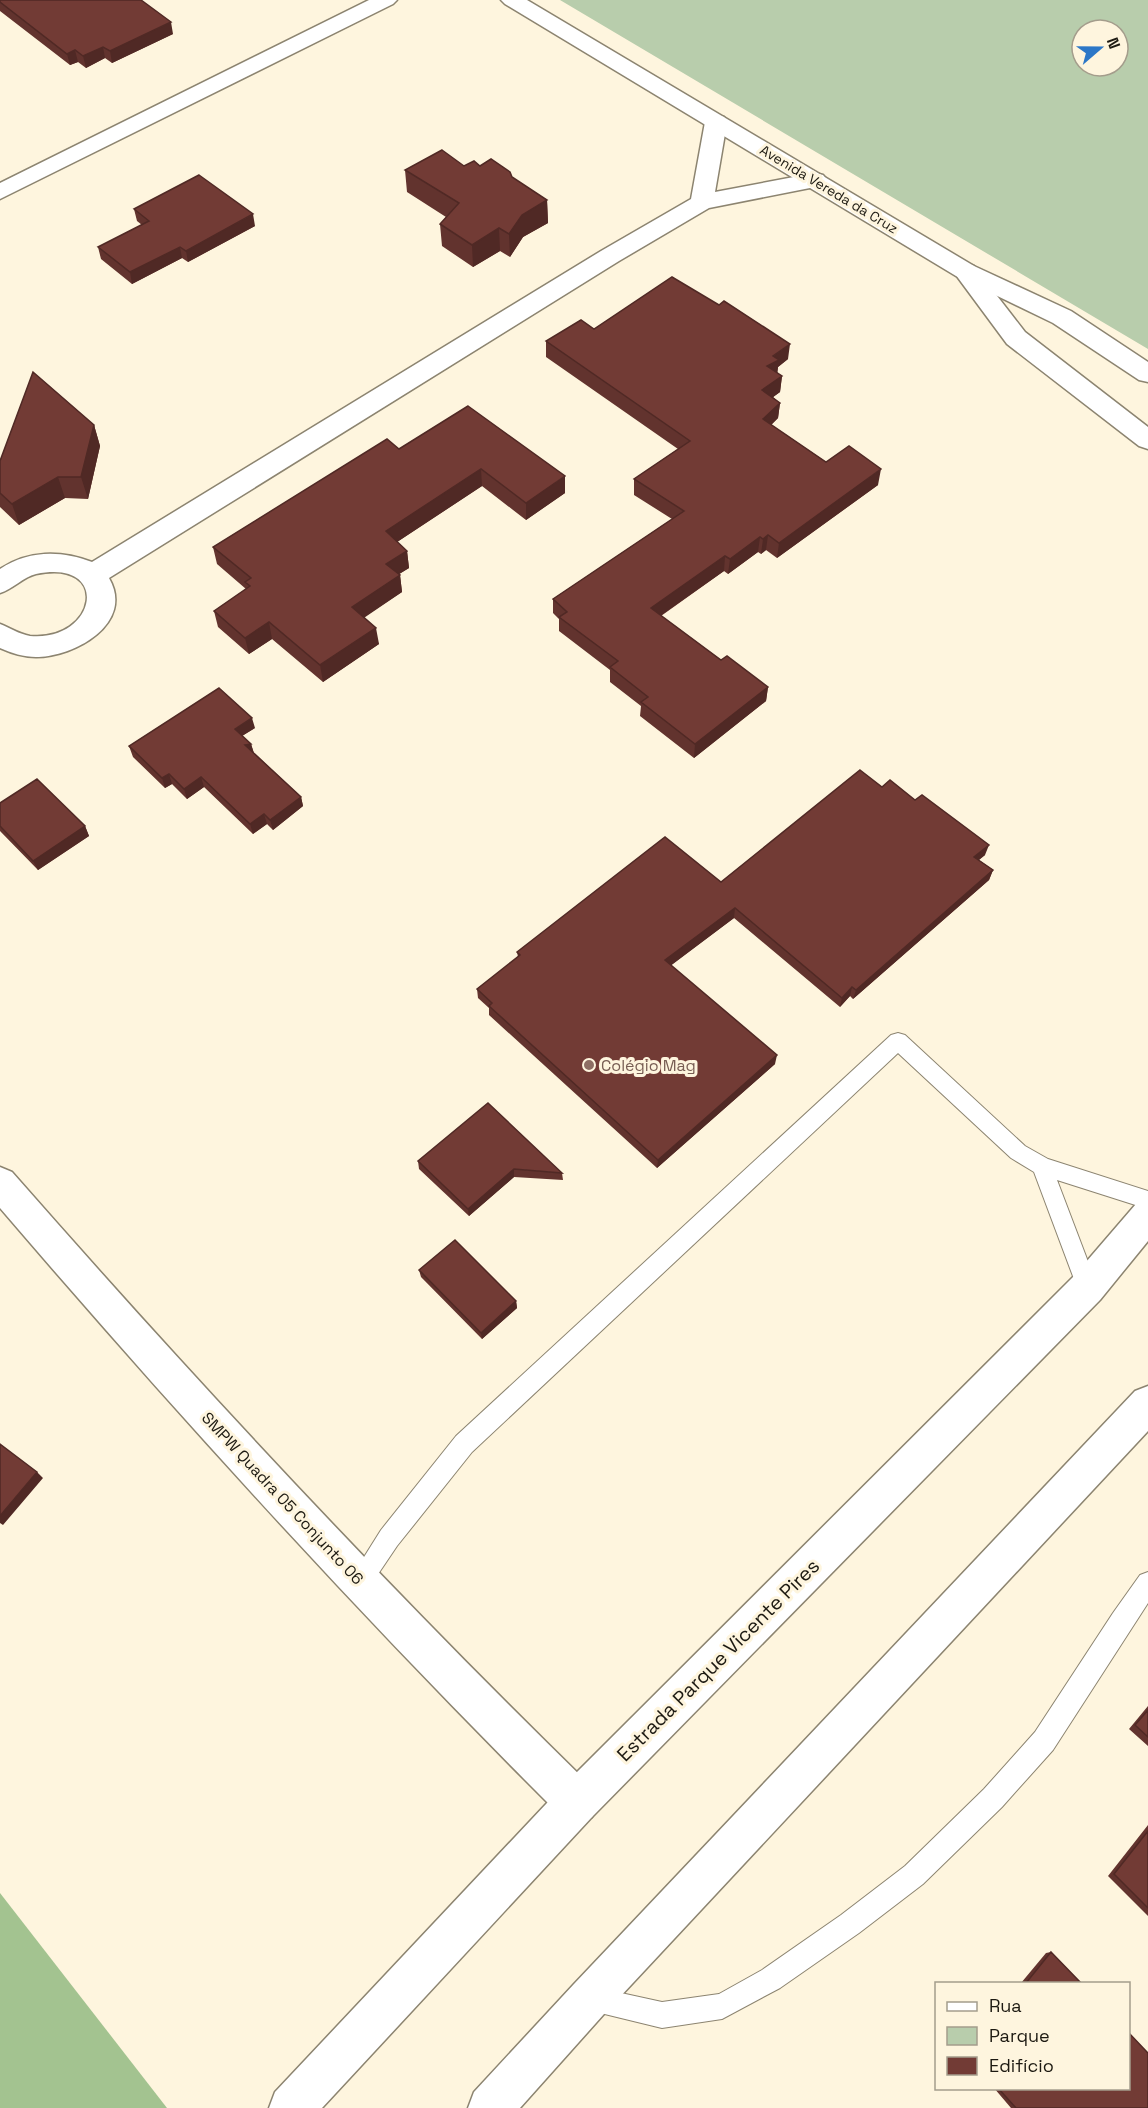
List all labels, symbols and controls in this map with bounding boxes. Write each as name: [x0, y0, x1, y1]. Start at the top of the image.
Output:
north arrow: [1070, 18, 1130, 78]
text: N: [1102, 34, 1125, 52]
street label: Avenida Vereda da Cruz: [757, 141, 901, 237]
place label: Colégio Mag: [601, 1055, 696, 1076]
marker: Colégio Mag: [582, 1058, 596, 1072]
street label: SMPW Quadra 05 Conjunto 06: [197, 1408, 368, 1589]
street label: Estrada Parque Vicente Pires: [611, 1553, 825, 1767]
legend: [935, 1982, 1130, 2090]
text: Rua: [989, 1994, 1022, 2017]
text: Parque: [989, 2024, 1050, 2047]
text: Edifício: [989, 2054, 1054, 2077]

